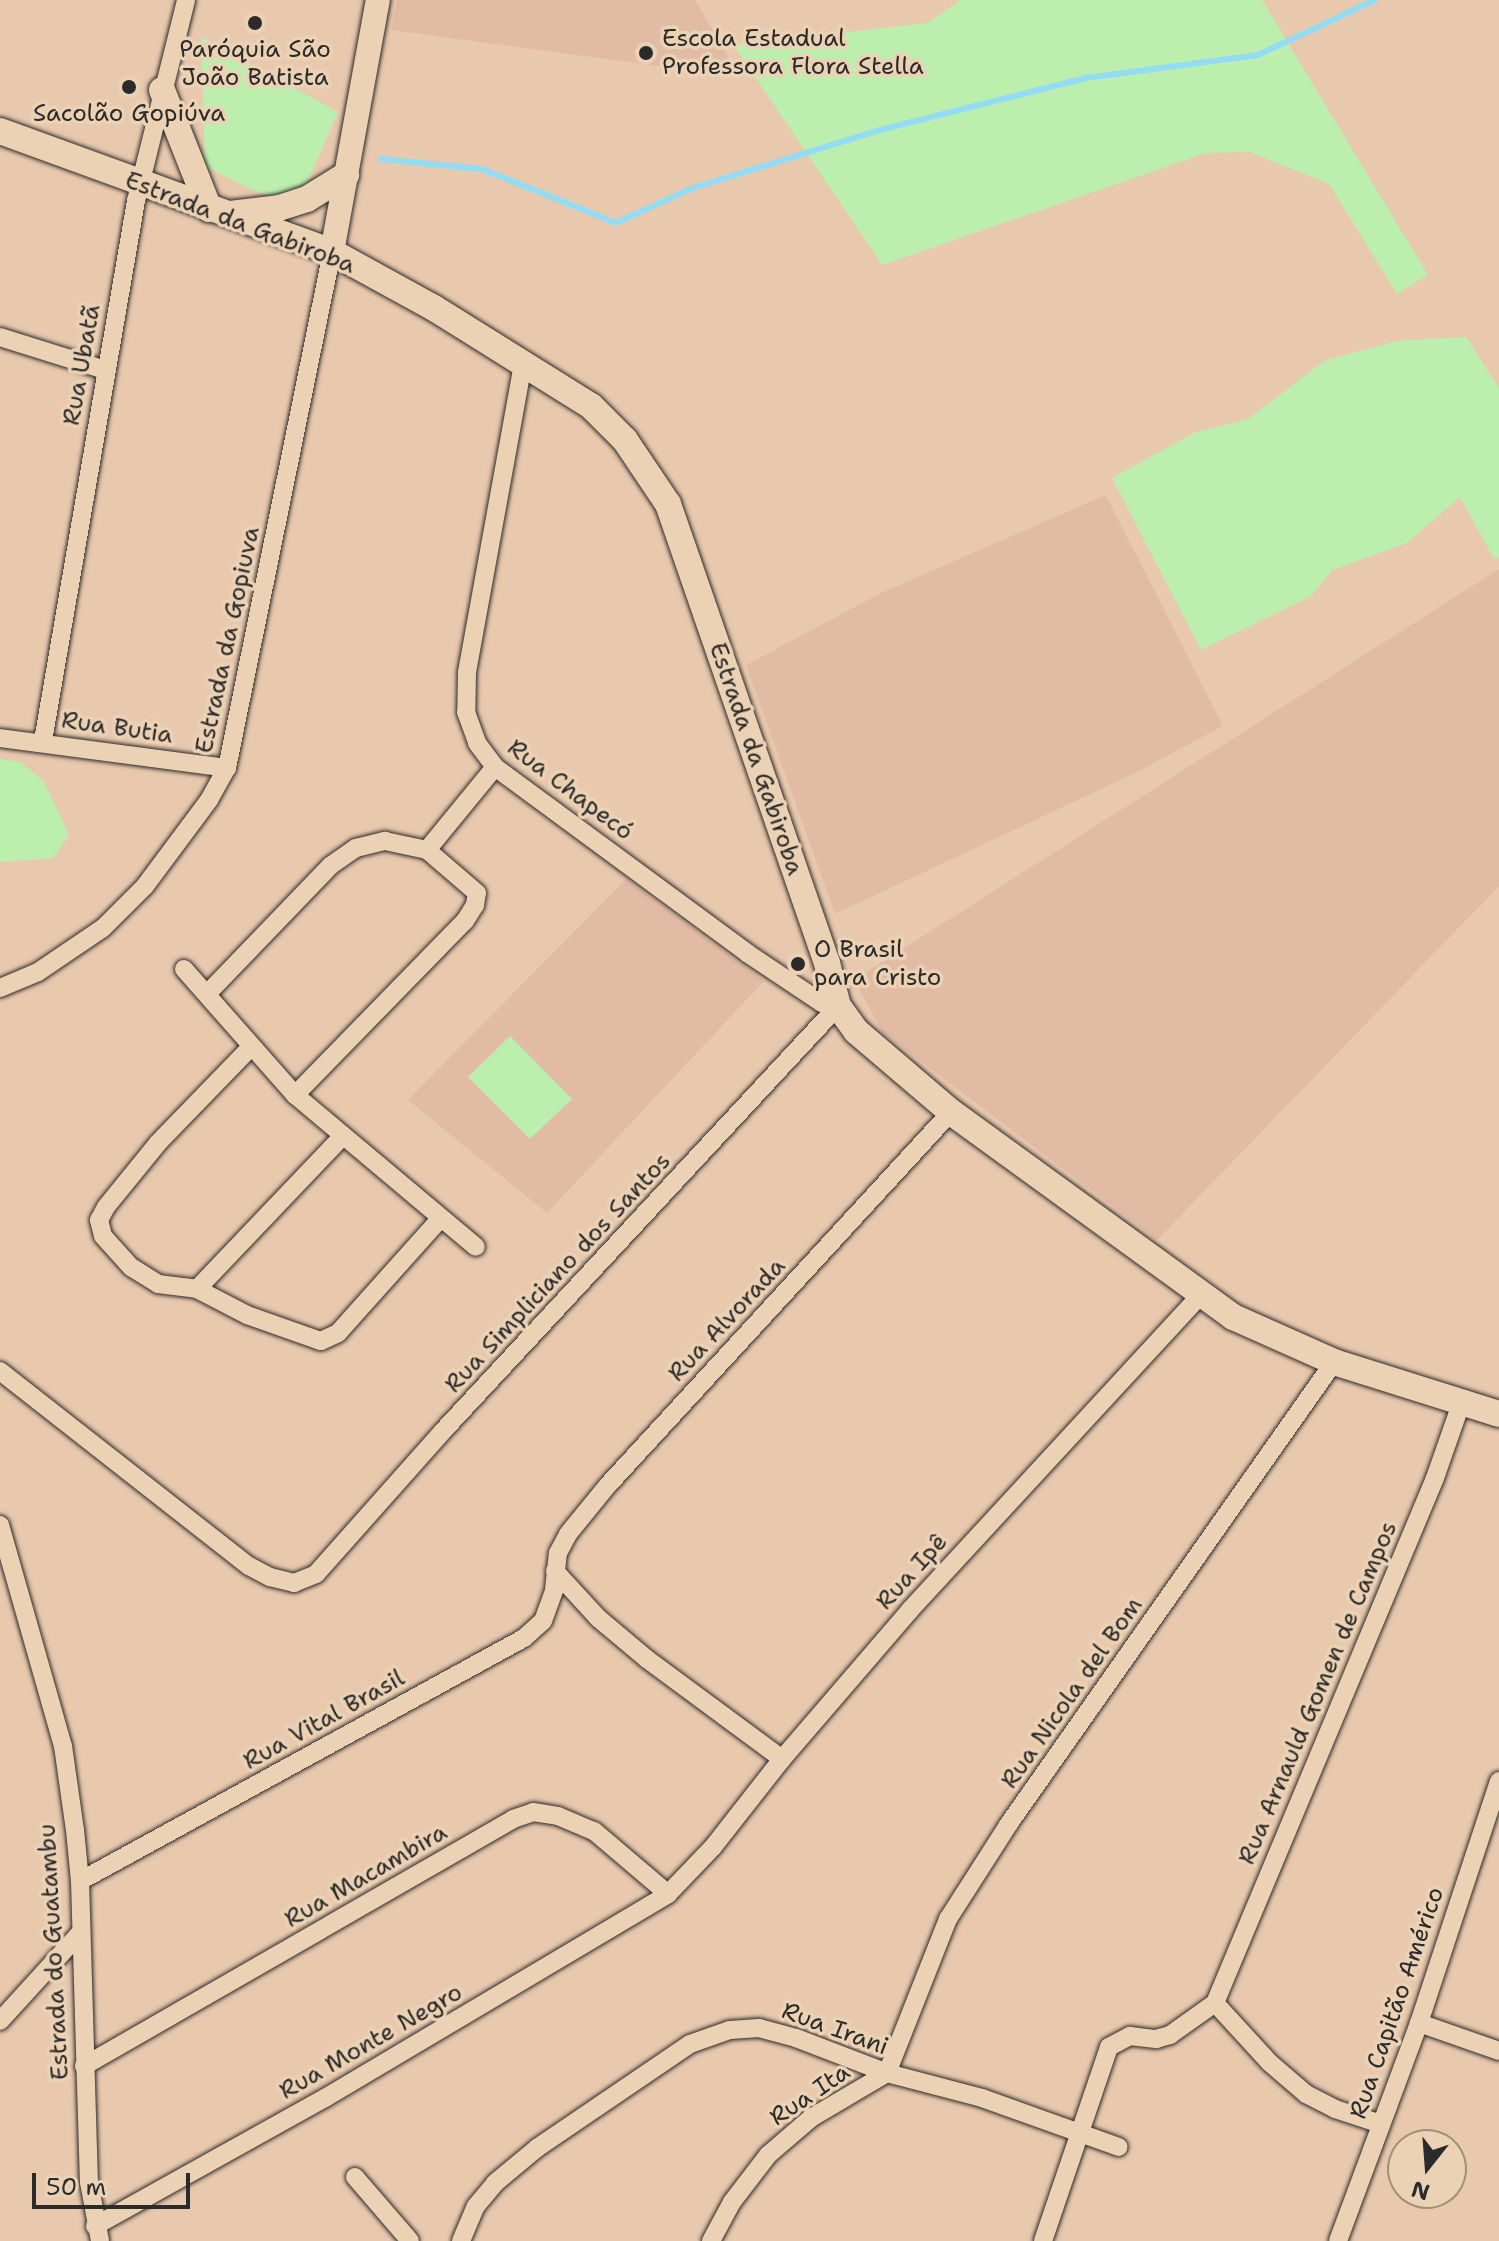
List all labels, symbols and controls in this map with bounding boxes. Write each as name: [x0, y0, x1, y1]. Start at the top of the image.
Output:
marker: Paróquia São João Batista: [246, 14, 264, 32]
place label: Escola Estadual Professora Flora Stella: [662, 25, 924, 81]
place label: Paróquia São João Batista: [179, 36, 331, 92]
marker: Escola Estadual Professora Flora Stella: [637, 44, 655, 62]
marker: Sacolão Gopiúva: [120, 78, 138, 96]
place label: Sacolão Gopiúva: [33, 100, 225, 128]
street label: Estrada da Gabiroba: [121, 166, 359, 280]
street label: Rua Ubatã: [57, 302, 107, 428]
street label: Estrada da Gopiuva: [190, 524, 266, 756]
street label: Estrada da Gabiroba: [703, 639, 809, 879]
street label: Rua Butia: [60, 706, 174, 750]
street label: Rua Chapecó: [502, 733, 638, 847]
place label: O Brasil para Cristo: [814, 936, 941, 992]
marker: O Brasil para Cristo: [789, 955, 807, 973]
street label: Rua Simpliciano dos Santos: [439, 1147, 677, 1399]
street label: Rua Alvorada: [662, 1252, 792, 1388]
street label: Rua Arnauld Gomen de Campos: [1232, 1517, 1404, 1869]
street label: Rua Ipê: [870, 1528, 954, 1616]
street label: Rua Nicola del Bom: [995, 1592, 1149, 1794]
street label: Rua Vital Brasil: [238, 1664, 410, 1776]
street label: Rua Macambira: [280, 1818, 452, 1934]
street label: Estrada do Guatambu: [33, 1823, 75, 2081]
street label: Rua Capitão Américo: [1344, 1883, 1450, 2123]
street label: Rua Monte Negro: [274, 1978, 468, 2106]
street label: Rua Irani: [778, 1996, 892, 2062]
street label: Rua Ita: [764, 2058, 856, 2132]
north arrow: [1387, 2129, 1467, 2209]
scale bar: [36, 2157, 194, 2207]
text: 50 m: [46, 2171, 106, 2203]
text: N: [1408, 2174, 1433, 2207]

